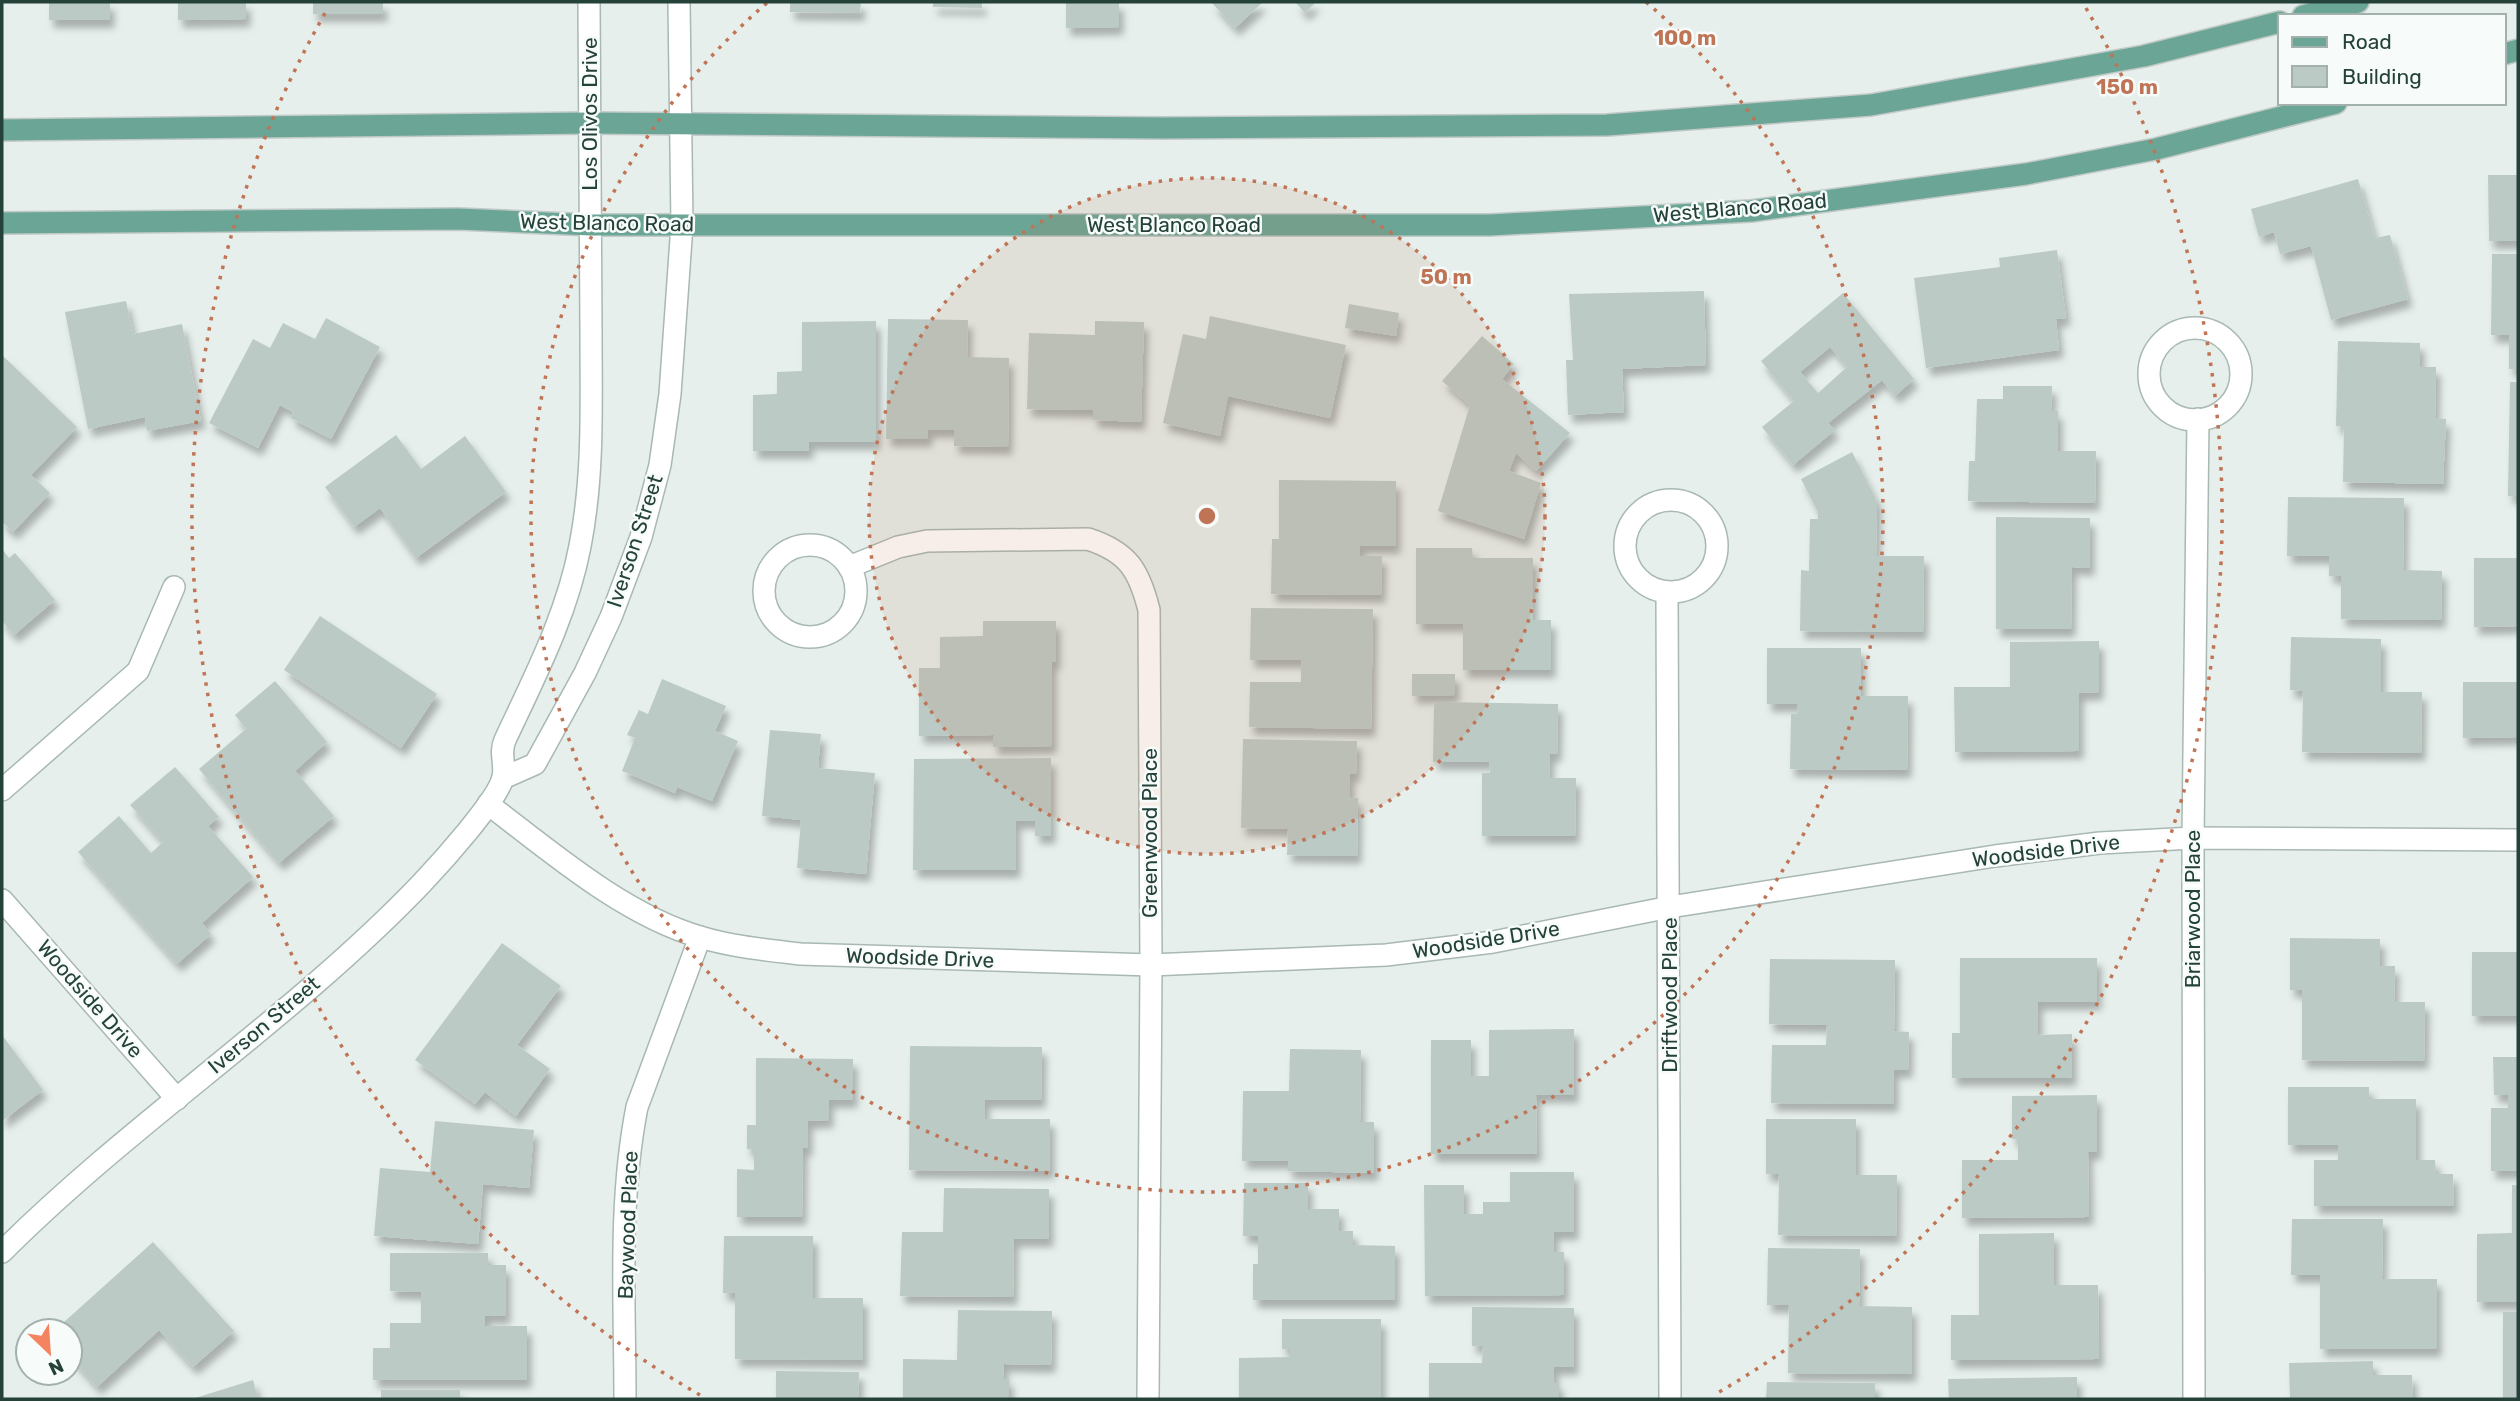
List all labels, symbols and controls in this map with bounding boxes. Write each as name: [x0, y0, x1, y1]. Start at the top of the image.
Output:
legend: [2278, 14, 2506, 105]
text: 100 m: [1654, 25, 1716, 50]
text: Road: [2342, 29, 2392, 54]
street label: Los Olivos Drive: [577, 37, 602, 191]
text: Building: [2342, 64, 2422, 89]
text: 150 m: [2096, 74, 2158, 99]
street label: West Blanco Road: [1652, 187, 1828, 228]
street label: West Blanco Road: [520, 208, 694, 237]
street label: West Blanco Road: [1087, 212, 1261, 237]
text: 50 m: [1420, 264, 1472, 289]
street label: Iverson Street: [601, 471, 668, 610]
centre of rings: [1195, 504, 1219, 528]
street label: Greenwood Place: [1137, 748, 1162, 918]
street label: Woodside Drive: [1971, 829, 2121, 872]
street label: Briarwood Place: [2180, 830, 2205, 988]
street label: Woodside Drive: [1411, 916, 1561, 963]
street label: Driftwood Place: [1657, 917, 1682, 1073]
street label: Woodside Drive: [32, 934, 149, 1063]
street label: Woodside Drive: [845, 942, 995, 973]
street label: Iverson Street: [203, 971, 325, 1079]
street label: Baywood Place: [612, 1150, 643, 1300]
north arrow: [14, 1317, 84, 1387]
text: N: [45, 1354, 67, 1380]

